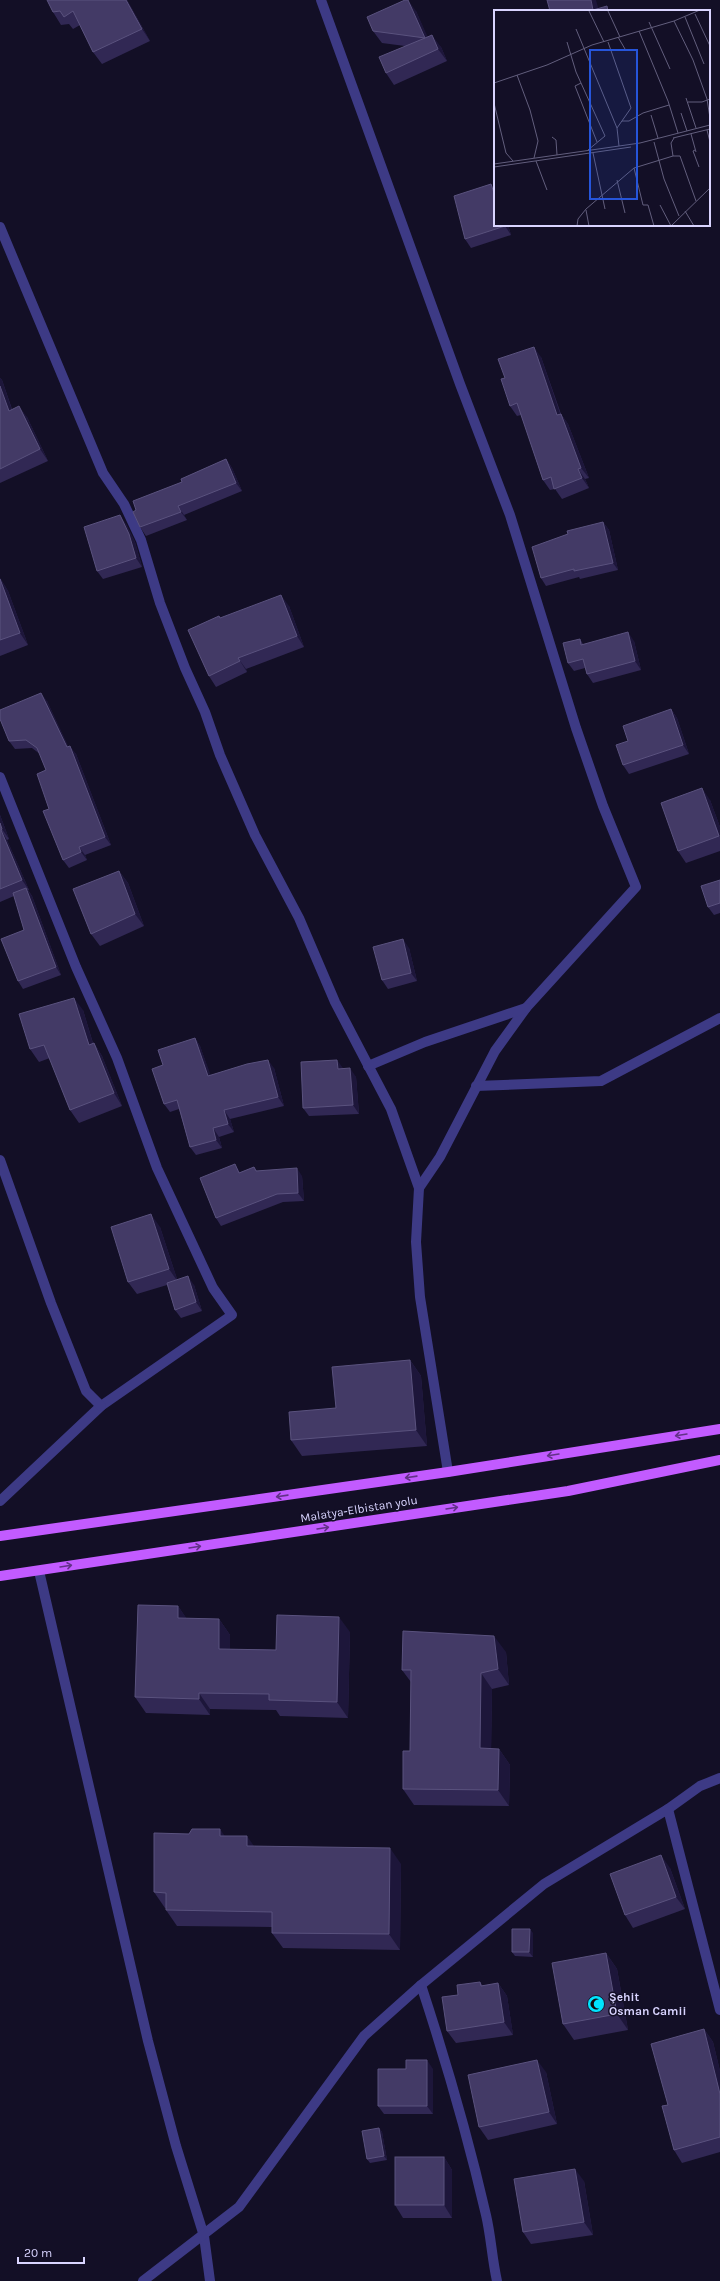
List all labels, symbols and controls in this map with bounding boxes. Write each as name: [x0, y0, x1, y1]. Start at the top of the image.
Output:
inset map: [494, 10, 710, 226]
one-way arrow: [675, 1431, 688, 1439]
one-way arrow: [547, 1451, 560, 1459]
one-way arrow: [405, 1473, 418, 1481]
one-way arrow: [276, 1492, 289, 1500]
street label: Malatya-Elbistan yolu: [299, 1493, 419, 1525]
one-way arrow: [445, 1504, 458, 1512]
one-way arrow: [316, 1524, 329, 1532]
one-way arrow: [188, 1543, 201, 1551]
one-way arrow: [59, 1562, 72, 1570]
place label: Şehit Osman Camii: [609, 1990, 686, 2018]
mosque icon: Şehit Osman Camii: [586, 1994, 606, 2014]
scale bar: [18, 2239, 84, 2265]
text: 20 m: [24, 2246, 52, 2260]

